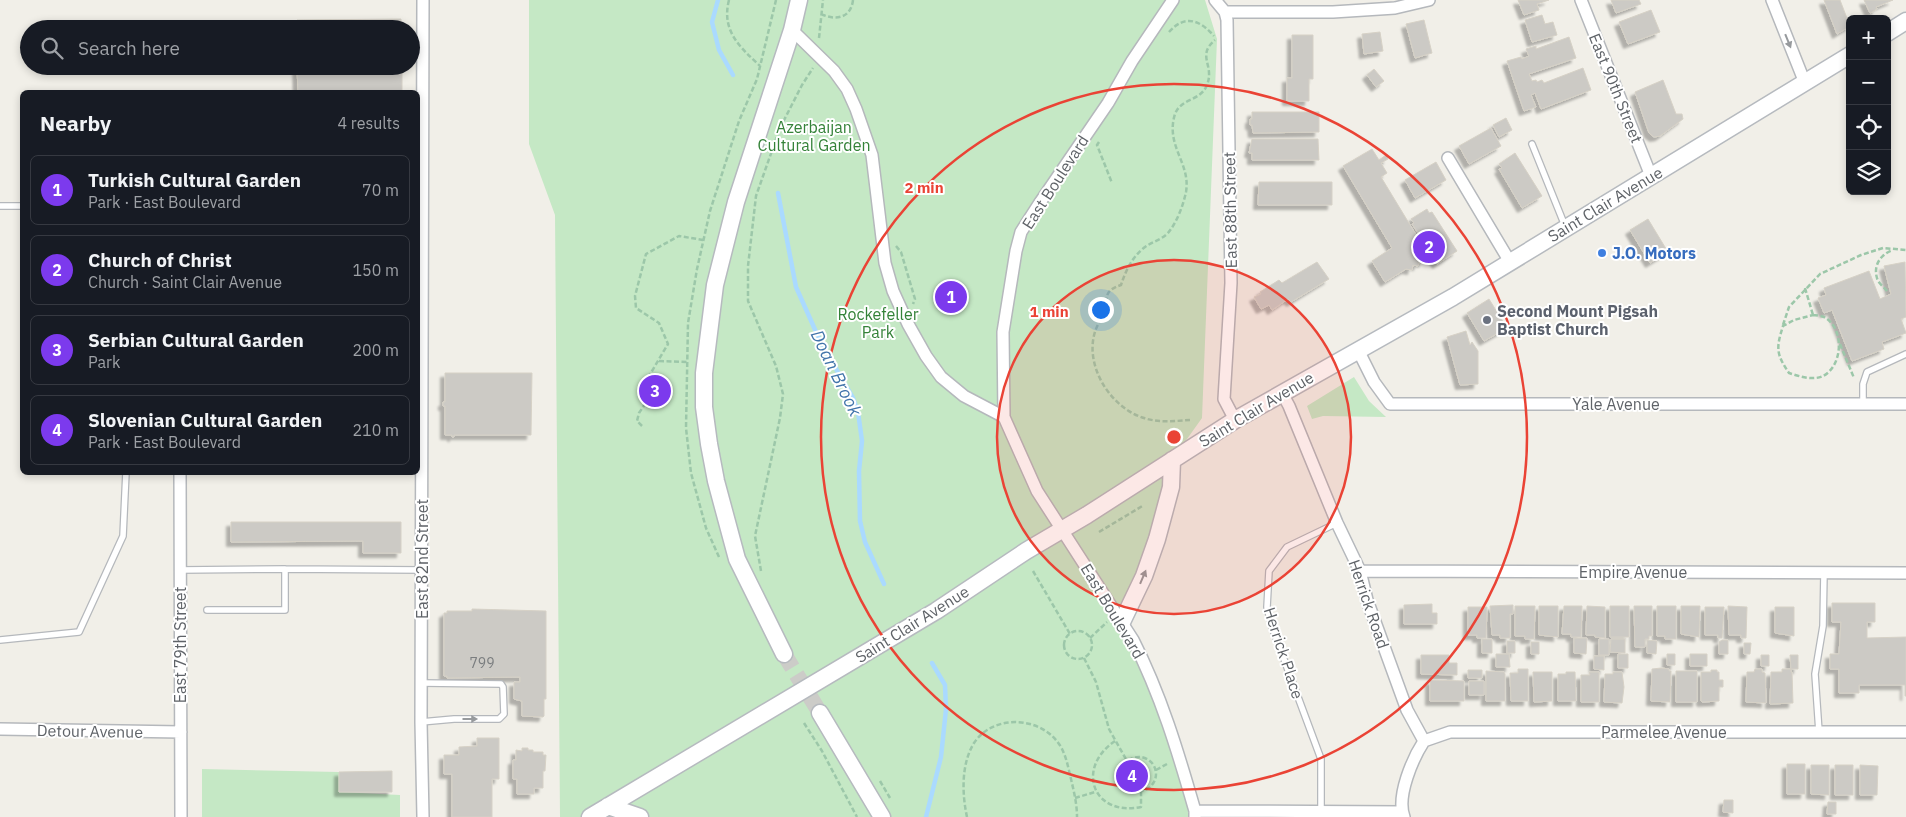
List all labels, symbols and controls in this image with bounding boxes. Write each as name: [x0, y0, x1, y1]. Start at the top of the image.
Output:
map controls: [1846, 15, 1891, 195]
button: +: [1846, 15, 1891, 60]
search box: [20, 20, 420, 75]
street label: East 90th Street: [1585, 30, 1647, 146]
icon: search: [38, 34, 66, 62]
one-way arrow: [1785, 34, 1793, 49]
text: Search here: [78, 36, 180, 60]
button: −: [1846, 60, 1891, 105]
button: locate: [1846, 105, 1891, 150]
text: Nearby: [40, 109, 111, 137]
text: 4 results: [337, 113, 400, 133]
park label: Azerbaijan Cultural Garden: [757, 117, 871, 155]
street label: East Boulevard: [1017, 131, 1093, 233]
button: layers: [1846, 150, 1891, 195]
street label: East 88th Street: [1219, 152, 1241, 268]
street label: Saint Clair Avenue: [1544, 162, 1666, 246]
text: Turkish Cultural Garden: [88, 168, 301, 192]
text: 2 min: [904, 178, 944, 197]
text: 1: [52, 180, 62, 200]
text: 70 m: [362, 180, 399, 200]
text: Park · East Boulevard: [88, 192, 241, 212]
pin: 2: [1413, 228, 1445, 266]
place label: J.O. Motors: [1612, 243, 1696, 263]
marker: J.O. Motors: [1596, 247, 1608, 259]
text: Church of Christ: [88, 248, 232, 272]
text: 2: [52, 260, 62, 280]
text: 150 m: [352, 260, 399, 280]
text: Church · Saint Clair Avenue: [88, 272, 282, 292]
pin: 1: [935, 278, 967, 316]
your location: [1088, 297, 1114, 323]
place label: Second Mount Pigsah Baptist Church: [1497, 301, 1658, 339]
text: 1 min: [1029, 302, 1069, 321]
park label: Rockefeller Park: [837, 304, 919, 342]
marker: Second Mount Pigsah Baptist Church: [1481, 314, 1493, 326]
water label: Doan Brook: [806, 326, 868, 420]
text: Serbian Cultural Garden: [88, 328, 304, 352]
text: 3: [52, 340, 62, 360]
text: 200 m: [352, 340, 399, 360]
text: Park: [88, 352, 120, 372]
street label: Saint Clair Avenue: [1195, 367, 1317, 451]
pin: 3: [639, 372, 671, 410]
street label: Yale Avenue: [1572, 394, 1660, 414]
text: Slovenian Cultural Garden: [88, 408, 322, 432]
text: 4: [52, 420, 62, 440]
text: 210 m: [352, 420, 399, 440]
centre of rings: [1165, 428, 1183, 446]
text: Park · East Boulevard: [88, 432, 241, 452]
street label: East 82nd Street: [412, 499, 432, 619]
street label: Herrick Road: [1344, 557, 1394, 651]
street label: East Boulevard: [1077, 560, 1149, 662]
street label: Empire Avenue: [1579, 562, 1687, 582]
one-way arrow: [1139, 570, 1147, 585]
street label: Saint Clair Avenue: [851, 581, 973, 667]
street label: East 79th Street: [170, 587, 190, 703]
street label: Herrick Place: [1260, 605, 1308, 702]
house number: 799: [469, 654, 495, 672]
one-way arrow: [462, 715, 478, 723]
street label: Detour Avenue: [37, 720, 143, 742]
street label: Parmelee Avenue: [1601, 722, 1727, 742]
pin: 4: [1116, 757, 1148, 795]

